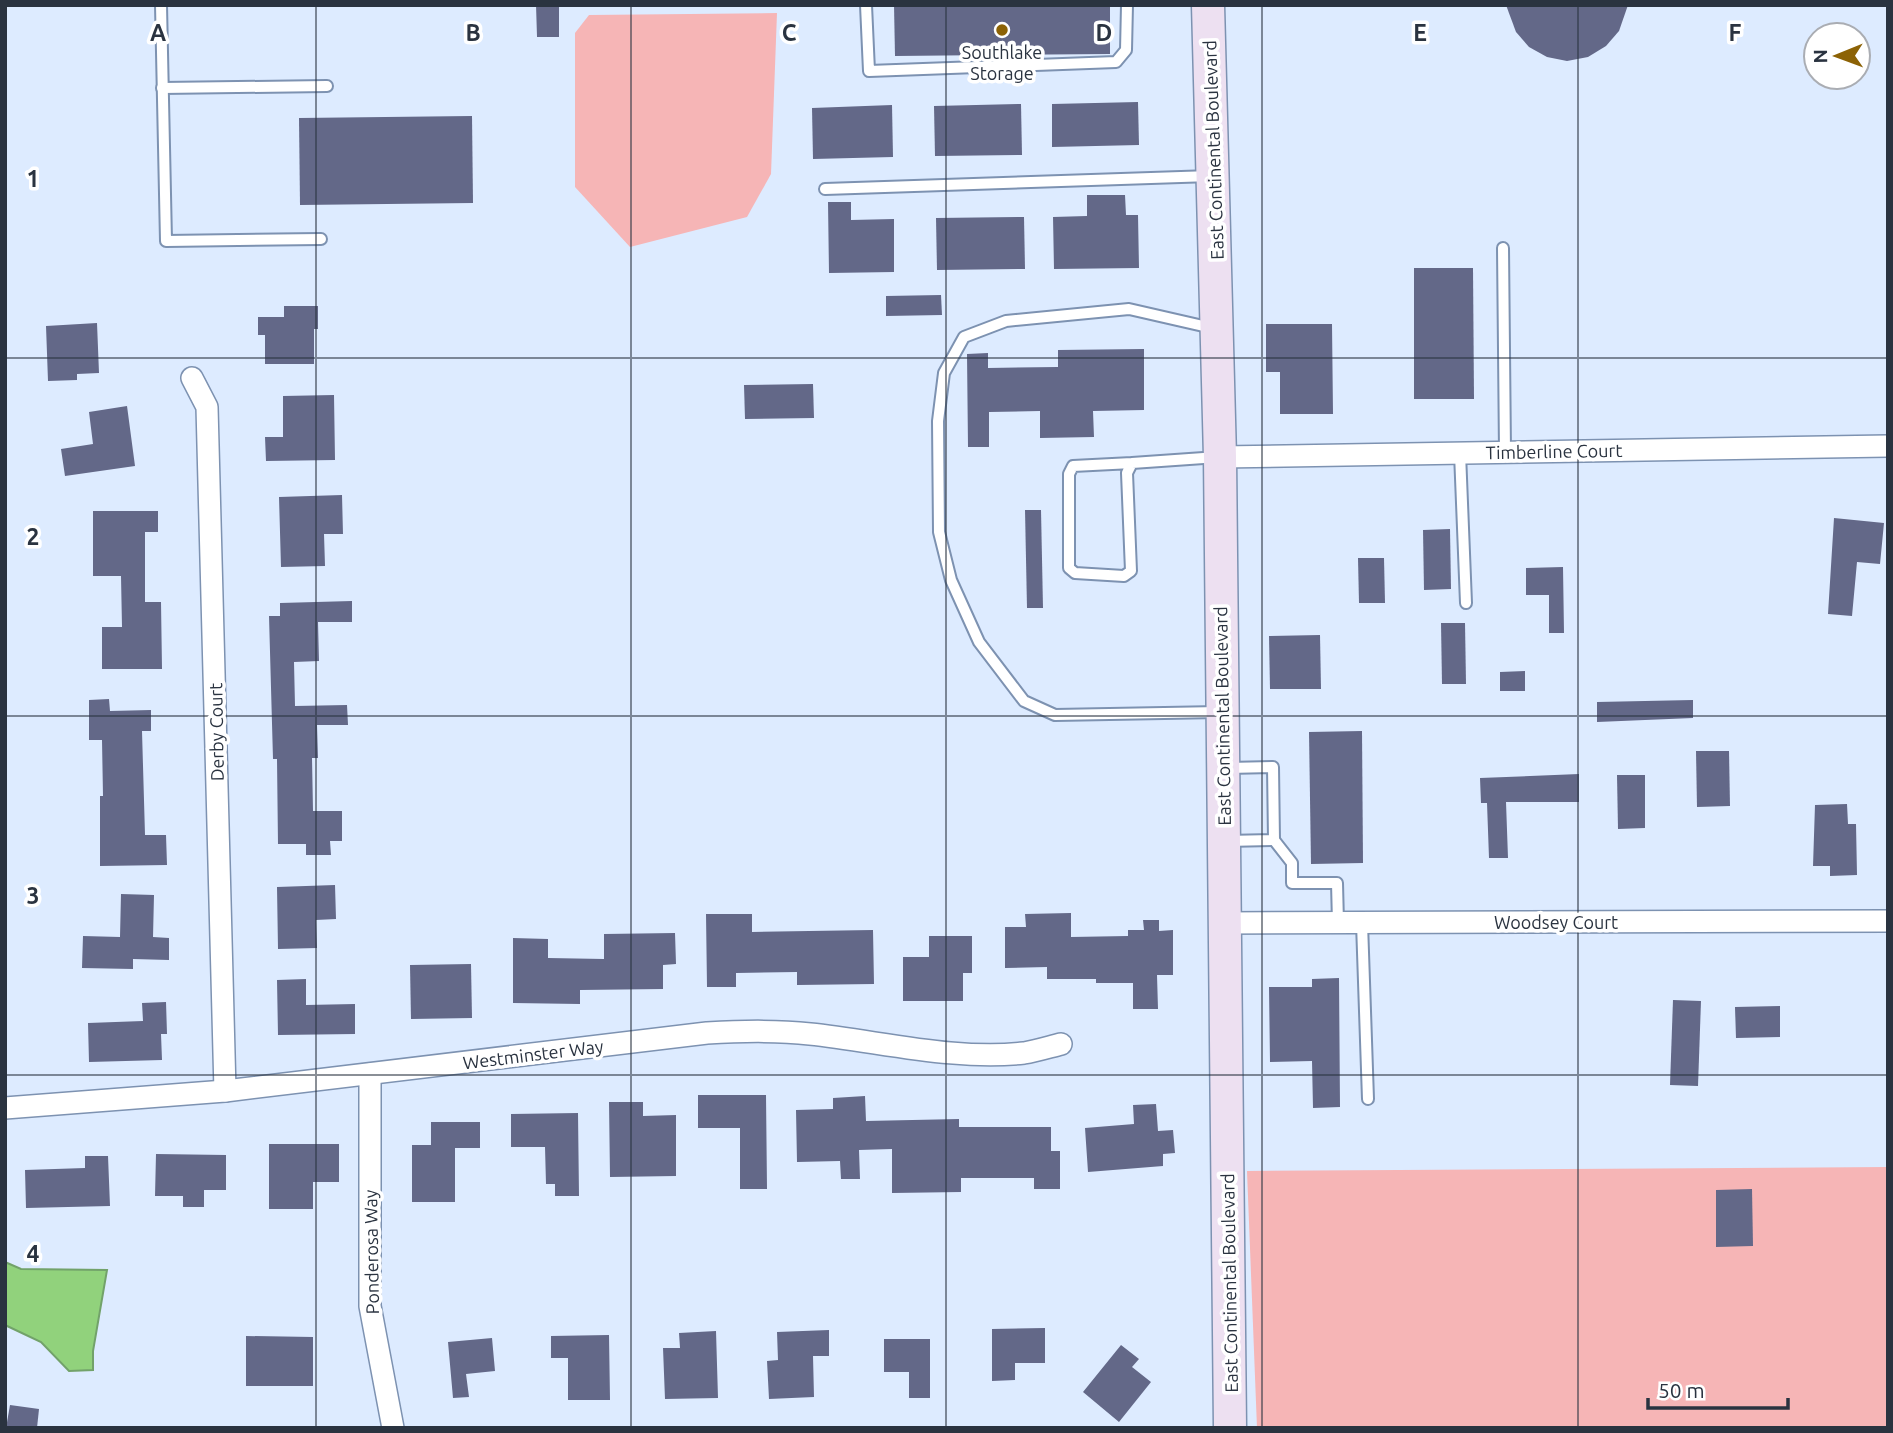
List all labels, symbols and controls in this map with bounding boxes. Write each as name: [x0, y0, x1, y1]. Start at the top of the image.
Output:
text: A: [150, 20, 166, 45]
text: B: [465, 20, 481, 45]
text: C: [782, 20, 797, 45]
text: D: [1096, 20, 1112, 45]
text: E: [1413, 20, 1427, 45]
text: F: [1729, 20, 1742, 45]
north arrow: [1802, 21, 1872, 91]
marker: Southlake Storage: [994, 22, 1010, 38]
street label: East Continental Boulevard: [1199, 40, 1227, 260]
place label: Southlake Storage: [962, 42, 1042, 83]
text: N: [1809, 49, 1831, 64]
text: 1: [27, 166, 39, 191]
street label: Timberline Court: [1485, 440, 1623, 462]
text: 2: [27, 524, 39, 549]
street label: East Continental Boulevard: [1210, 606, 1234, 826]
street label: Derby Court: [205, 683, 227, 781]
text: 3: [27, 883, 39, 908]
street label: Woodsey Court: [1494, 912, 1618, 932]
street label: Westminster Way: [462, 1035, 605, 1073]
street label: East Continental Boulevard: [1217, 1173, 1241, 1393]
street label: Ponderosa Way: [360, 1189, 382, 1314]
text: 4: [27, 1241, 40, 1266]
scale bar: [1648, 1366, 1788, 1410]
text: 50 m: [1658, 1378, 1705, 1402]

